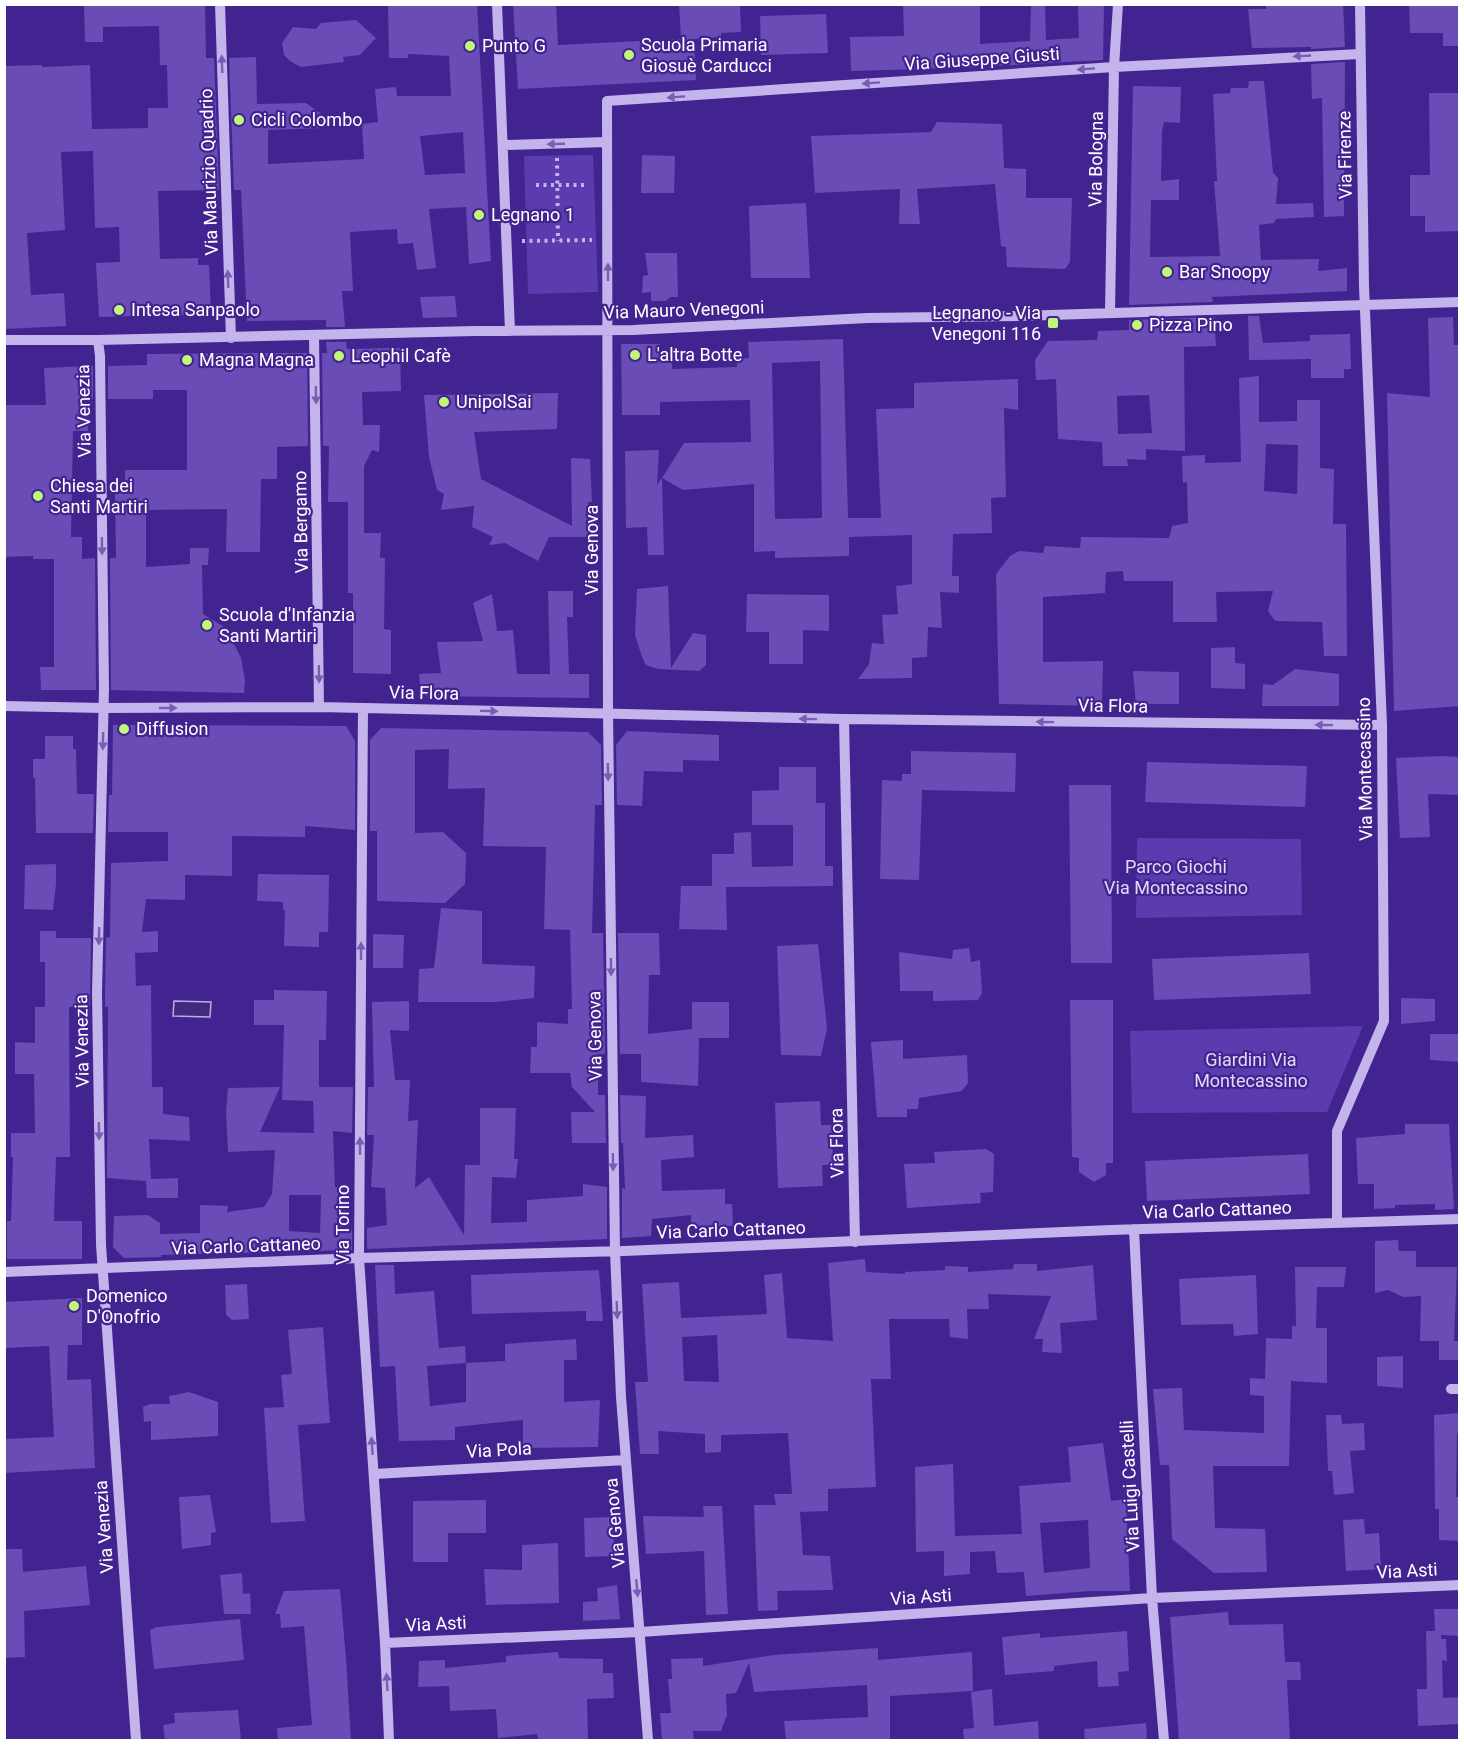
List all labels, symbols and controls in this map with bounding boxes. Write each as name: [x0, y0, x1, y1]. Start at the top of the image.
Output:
place label: Scuola Primaria Giosuè Carducci: [641, 34, 772, 76]
place label: Punto G: [482, 35, 546, 56]
marker: Punto G: [463, 39, 477, 53]
street label: Via Giuseppe Giusti: [904, 43, 1060, 74]
marker: Scuola Primaria Giosuè Carducci: [622, 48, 636, 62]
one-way arrow: [1292, 52, 1311, 61]
one-way arrow: [217, 54, 227, 73]
one-way arrow: [1077, 64, 1096, 74]
one-way arrow: [861, 79, 880, 88]
street label: Via Maurizio Quadrio: [195, 88, 222, 256]
one-way arrow: [667, 92, 686, 101]
place label: Cicli Colombo: [251, 109, 363, 130]
street label: Via Bologna: [1084, 111, 1107, 207]
street label: Via Firenze: [1333, 111, 1356, 199]
marker: Cicli Colombo: [232, 113, 246, 127]
one-way arrow: [546, 139, 565, 149]
place label: Legnano 1: [491, 204, 575, 225]
marker: Legnano 1: [472, 208, 486, 222]
place label: Bar Snoopy: [1179, 261, 1271, 282]
one-way arrow: [603, 262, 613, 281]
marker: Bar Snoopy: [1160, 265, 1174, 279]
one-way arrow: [224, 270, 233, 289]
street label: Via Mauro Venegoni: [603, 296, 765, 323]
place label: Intesa Sanpaolo: [131, 299, 260, 320]
place label: Legnano - Via Venegoni 116: [931, 302, 1041, 344]
marker: Intesa Sanpaolo: [112, 303, 126, 317]
place label: Pizza Pino: [1149, 314, 1233, 335]
marker: Legnano - Via Venegoni 116: [1046, 316, 1060, 330]
marker: Pizza Pino: [1130, 318, 1144, 332]
place label: L'altra Botte: [647, 344, 742, 365]
place label: Leophil Cafè: [351, 345, 451, 366]
marker: L'altra Botte: [628, 348, 642, 362]
place label: Magna Magna: [199, 349, 314, 370]
marker: Leophil Cafè: [332, 349, 346, 363]
marker: Magna Magna: [180, 353, 194, 367]
street label: Via Venezia: [72, 364, 95, 458]
one-way arrow: [311, 385, 321, 404]
place label: UnipolSai: [456, 391, 532, 412]
marker: UnipolSai: [437, 395, 451, 409]
street label: Via Bergamo: [289, 470, 312, 574]
place label: Chiesa dei Santi Martiri: [50, 475, 148, 517]
marker: Chiesa dei Santi Martiri: [31, 489, 45, 503]
street label: Via Genova: [581, 505, 602, 595]
one-way arrow: [97, 536, 107, 555]
place label: Scuola d'Infanzia Santi Martiri: [219, 604, 355, 646]
marker: Scuola d'Infanzia Santi Martiri: [200, 618, 214, 632]
one-way arrow: [314, 664, 324, 683]
street label: Via Flora: [389, 681, 459, 704]
street label: Via Flora: [1078, 694, 1148, 717]
street label: Via Montecassino: [1353, 697, 1376, 841]
one-way arrow: [158, 703, 177, 713]
one-way arrow: [479, 706, 498, 716]
one-way arrow: [798, 714, 817, 723]
one-way arrow: [1035, 717, 1054, 726]
place label: Diffusion: [136, 718, 209, 739]
one-way arrow: [1314, 720, 1333, 729]
marker: Diffusion: [117, 722, 131, 736]
one-way arrow: [98, 731, 108, 750]
one-way arrow: [604, 762, 613, 781]
park label: Parco Giochi Via Montecassino: [1104, 856, 1248, 898]
one-way arrow: [94, 926, 103, 945]
one-way arrow: [356, 941, 366, 960]
one-way arrow: [606, 957, 616, 976]
street label: Via Genova: [583, 991, 606, 1081]
street label: Via Venezia: [70, 994, 93, 1088]
park label: Giardini Via Montecassino: [1194, 1049, 1308, 1091]
street label: Via Flora: [825, 1108, 848, 1178]
one-way arrow: [94, 1121, 104, 1140]
one-way arrow: [355, 1136, 365, 1155]
one-way arrow: [609, 1152, 618, 1171]
street label: Via Torino: [332, 1185, 353, 1265]
street label: Via Carlo Cattaneo: [1142, 1196, 1292, 1223]
street label: Via Carlo Cattaneo: [656, 1216, 806, 1243]
street label: Via Carlo Cattaneo: [171, 1232, 321, 1259]
place label: Domenico D'Onofrio: [86, 1285, 167, 1327]
marker: Domenico D'Onofrio: [67, 1299, 81, 1313]
one-way arrow: [612, 1300, 622, 1319]
street label: Via Luigi Castelli: [1116, 1420, 1143, 1552]
one-way arrow: [367, 1436, 377, 1455]
street label: Via Pola: [466, 1437, 532, 1462]
street label: Via Genova: [600, 1477, 629, 1569]
street label: Via Venezia: [90, 1480, 117, 1574]
street label: Via Asti: [1376, 1558, 1438, 1583]
one-way arrow: [632, 1579, 641, 1598]
street label: Via Asti: [890, 1584, 952, 1609]
street label: Via Asti: [405, 1611, 467, 1636]
one-way arrow: [382, 1673, 391, 1692]

